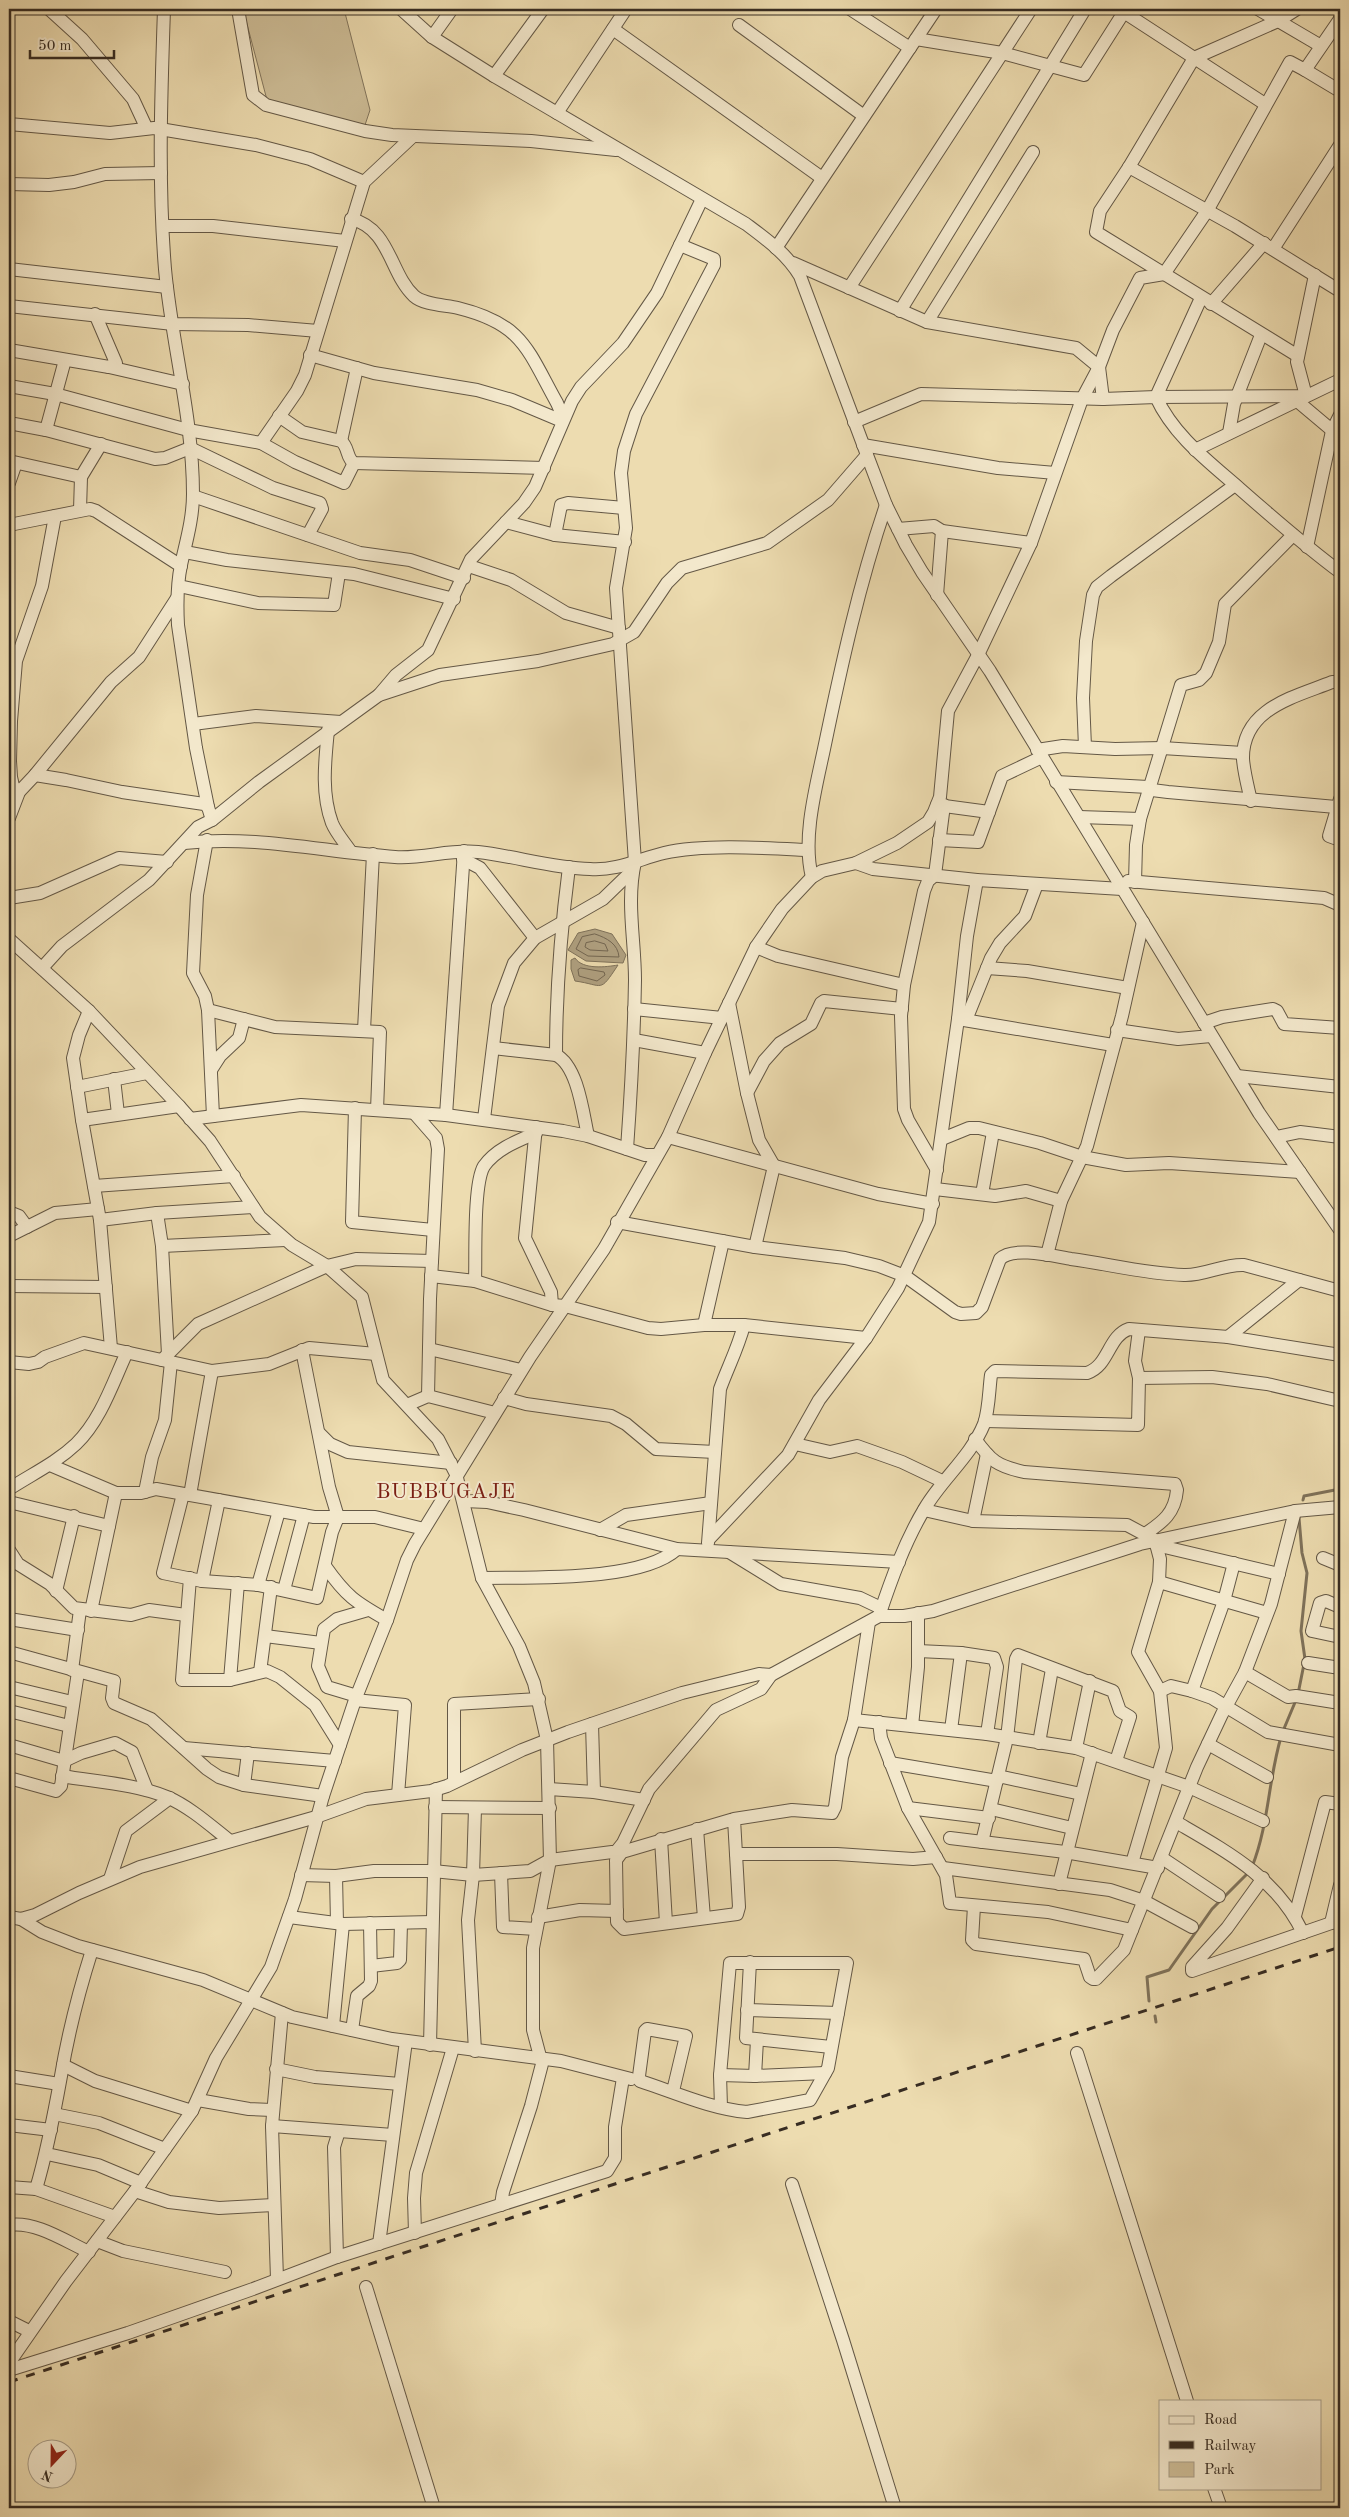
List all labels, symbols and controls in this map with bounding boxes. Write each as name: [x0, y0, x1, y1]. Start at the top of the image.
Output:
scale bar: [30, 28, 114, 60]
text: 50 m: [38, 39, 72, 54]
district label: BUBBUGAJE: [376, 1482, 516, 1503]
legend: [1159, 2400, 1322, 2490]
text: Road: [1204, 2413, 1238, 2428]
text: Railway: [1204, 2439, 1257, 2454]
north arrow: [28, 2440, 78, 2490]
text: Park: [1204, 2463, 1235, 2478]
text: N: [40, 2467, 55, 2484]

